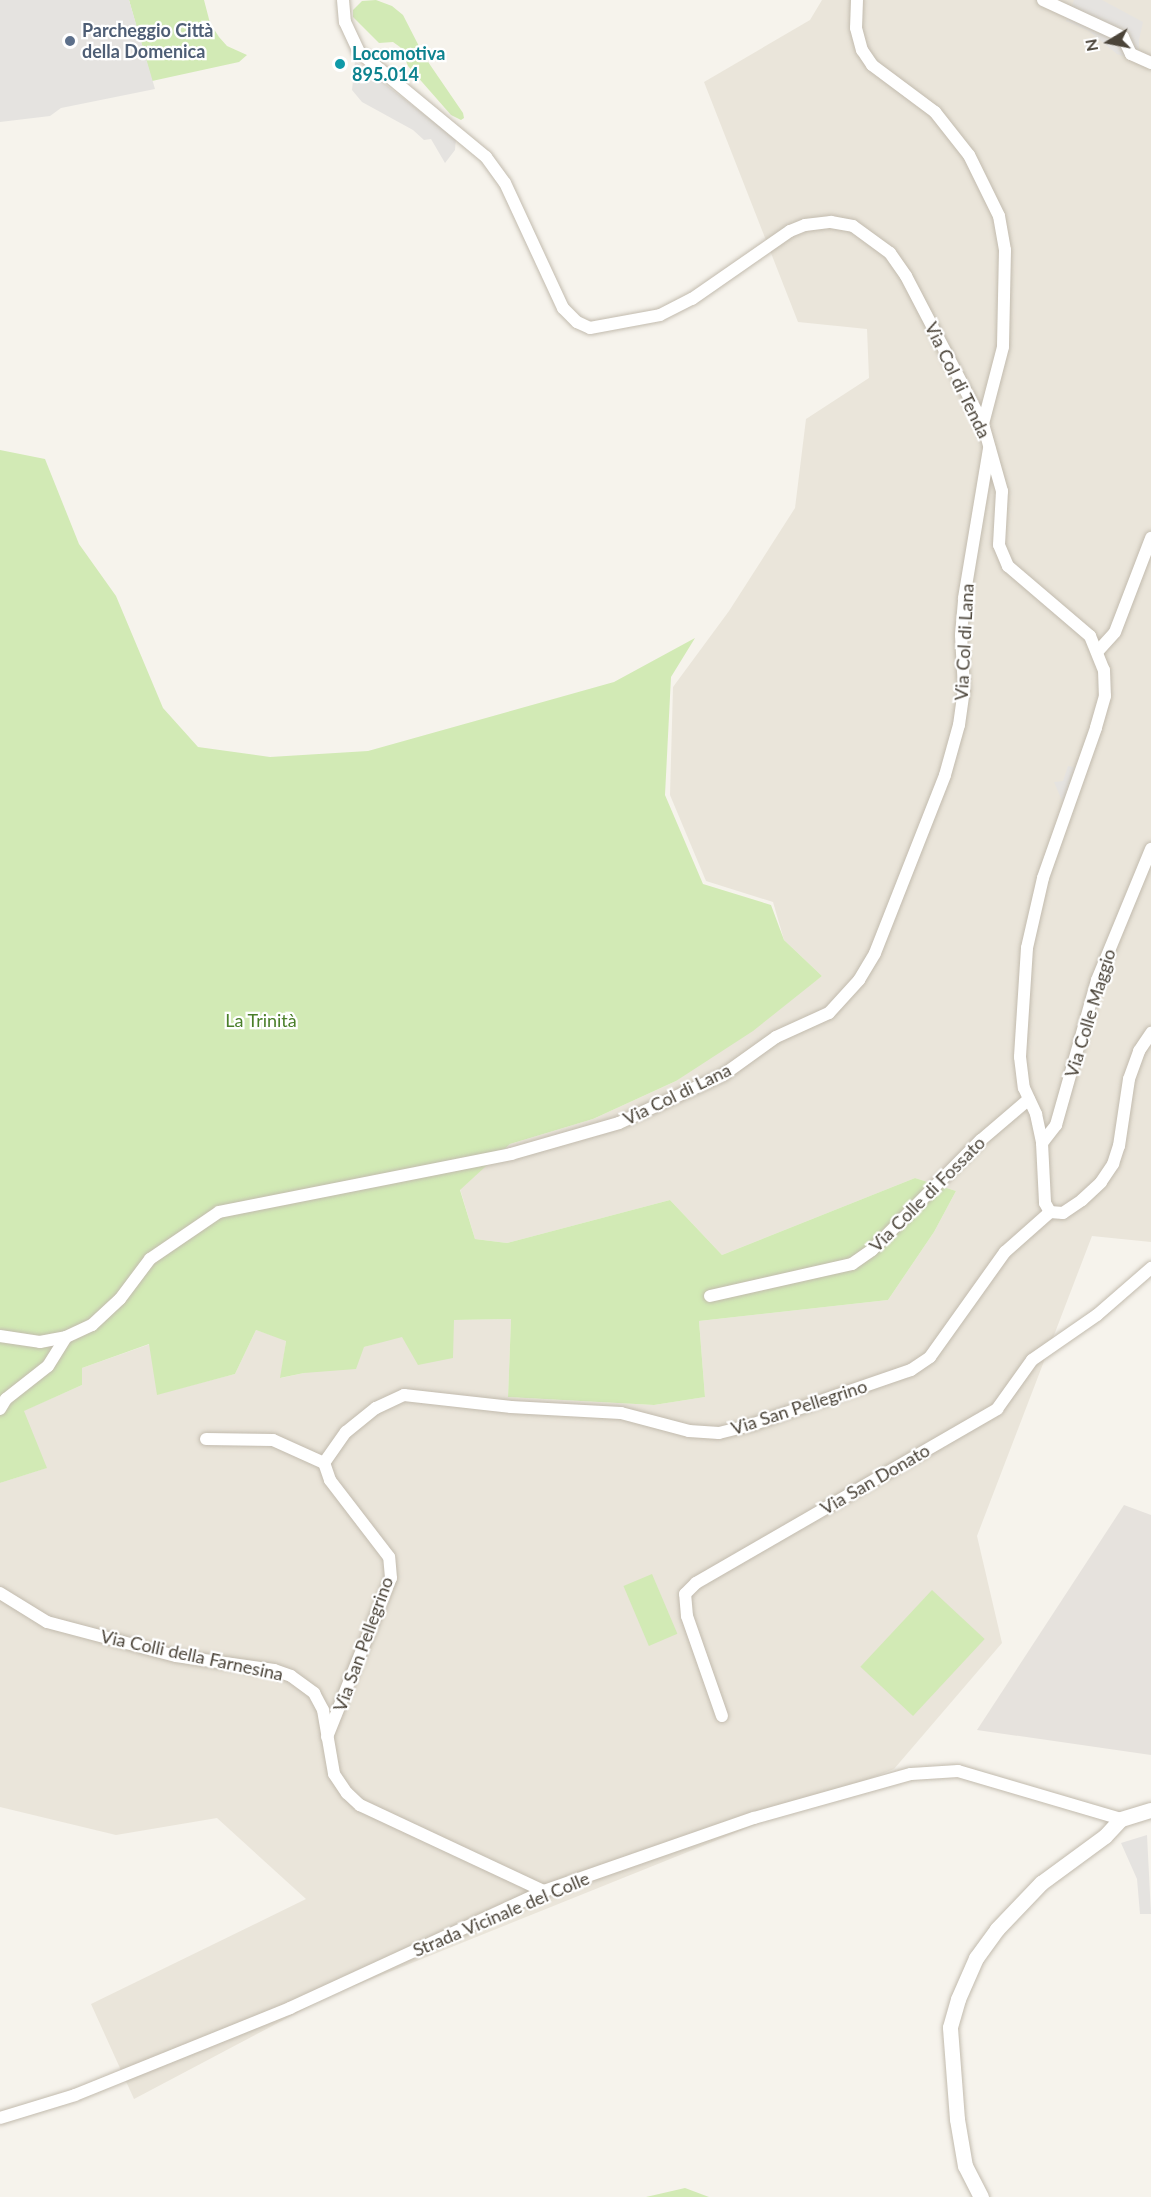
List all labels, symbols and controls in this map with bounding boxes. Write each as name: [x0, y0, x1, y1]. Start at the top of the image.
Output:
north arrow: [1079, 12, 1139, 72]
place label: Parcheggio Città della Domenica: [82, 20, 213, 63]
marker: Parcheggio Città della Domenica: [63, 34, 77, 48]
text: N: [1080, 38, 1101, 53]
place label: Locomotiva 895.014: [352, 43, 445, 86]
marker: Locomotiva 895.014: [333, 57, 347, 71]
street label: Via Col di Tenda: [920, 318, 996, 442]
street label: Via Col di Lana: [950, 583, 978, 701]
street label: Via Colle Maggio: [1060, 946, 1120, 1080]
park label: La Trinità: [225, 1009, 297, 1031]
street label: Via Col di Lana: [620, 1059, 734, 1129]
street label: Via Colle di Fossato: [865, 1132, 989, 1256]
street label: Via San Pellegrino: [728, 1375, 870, 1439]
street label: Via San Donato: [817, 1439, 933, 1519]
street label: Via San Pellegrino: [329, 1574, 397, 1714]
street label: Via Colli della Farnesina: [99, 1625, 285, 1685]
street label: Strada Vicinale del Colle: [409, 1867, 593, 1961]

